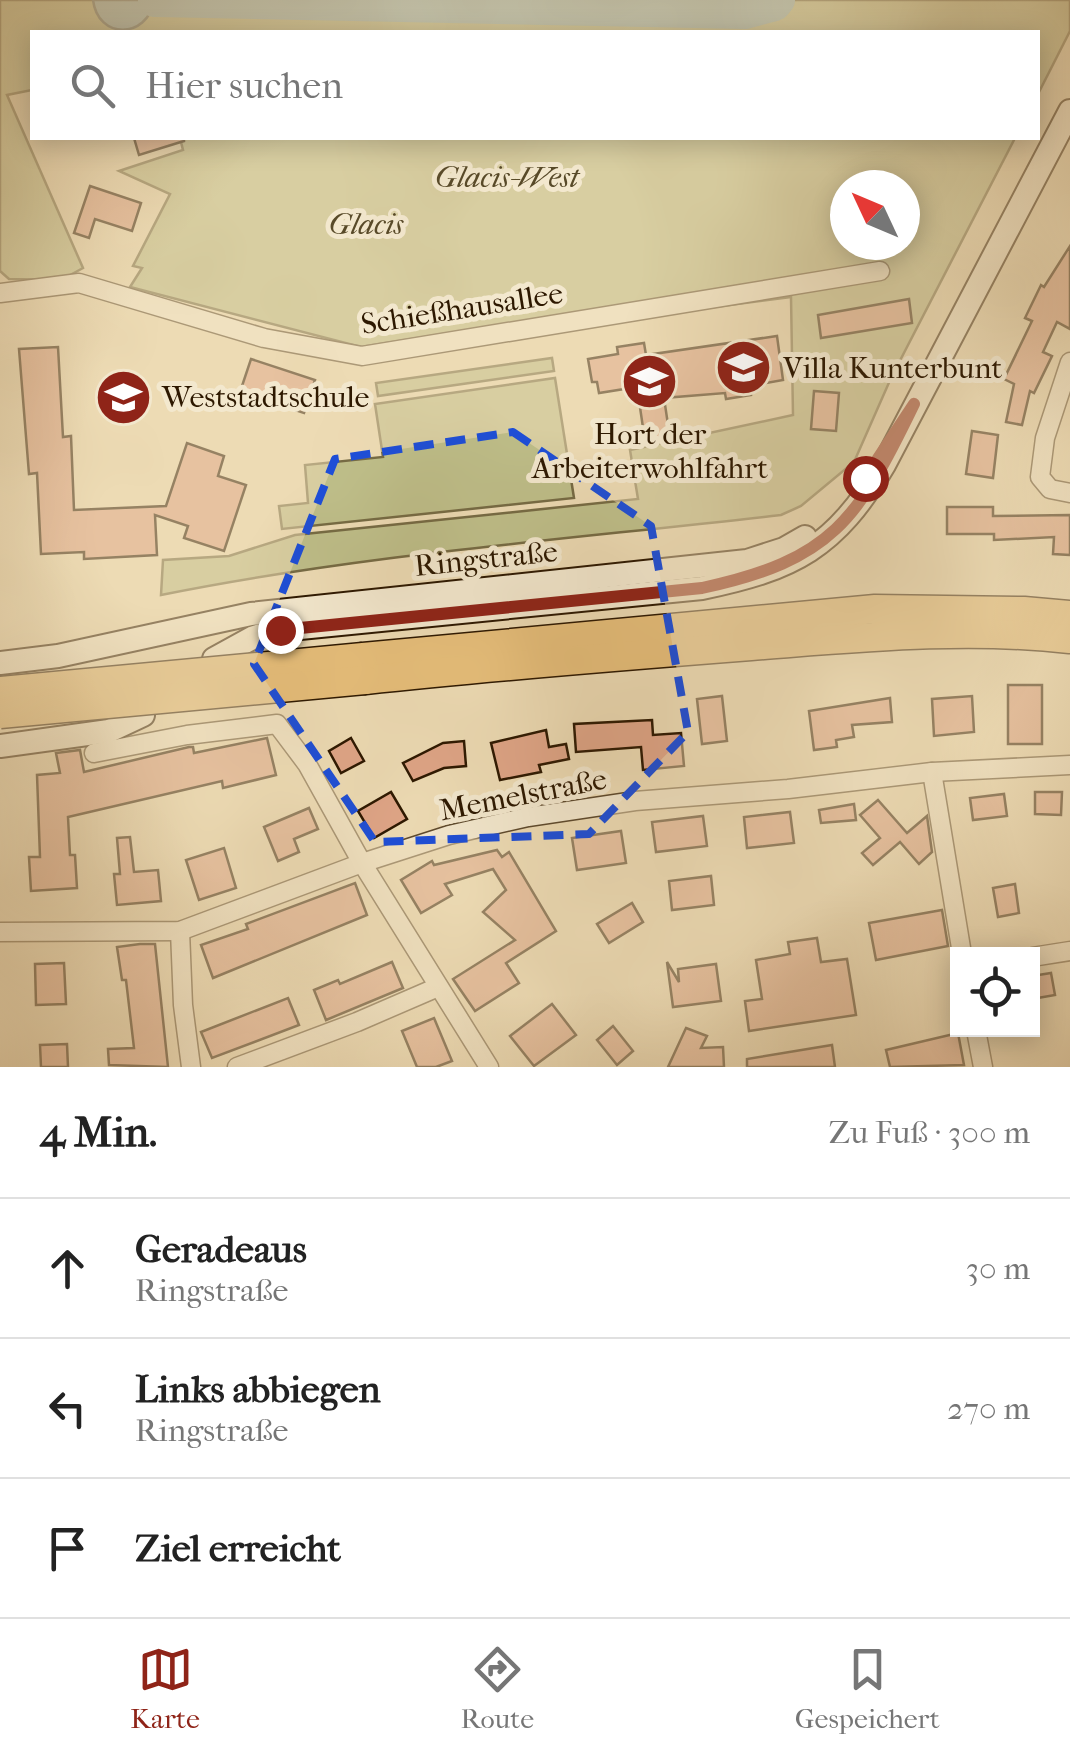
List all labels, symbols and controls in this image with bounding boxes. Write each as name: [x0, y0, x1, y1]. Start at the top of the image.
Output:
search box: [30, 30, 1040, 140]
icon: search: [65, 58, 120, 113]
text: Hier suchen: [145, 63, 343, 108]
park label: Glacis-West: [435, 160, 581, 195]
north arrow: [830, 170, 920, 260]
park label: Glacis: [329, 207, 404, 242]
street label: Schießhausallee: [359, 276, 566, 342]
school or university icon: Villa Kunterbunt: [714, 338, 774, 398]
school or university icon: Hort der Arbeiterwohlfahrt: [620, 351, 680, 411]
place label: Villa Kunterbunt: [782, 351, 1003, 386]
school or university icon: Weststadtschule: [93, 367, 153, 427]
place label: Weststadtschule: [161, 380, 369, 415]
place label: Hort der Arbeiterwohlfahrt: [531, 417, 768, 486]
route start: [843, 456, 889, 502]
street label: Ringstraße: [413, 534, 559, 584]
route end: [258, 608, 304, 654]
street label: Memelstraße: [436, 762, 610, 828]
map controls: [950, 947, 1040, 1037]
button: locate: [950, 947, 1040, 1037]
text: 4 Min.: [40, 1108, 157, 1157]
text: Zu Fuß · 300 m: [829, 1114, 1030, 1151]
text: Geradeaus: [135, 1227, 307, 1272]
icon: ahead: [40, 1241, 95, 1296]
text: 30 m: [966, 1250, 1030, 1287]
text: Ringstraße: [135, 1272, 288, 1309]
text: Links abbiegen: [135, 1367, 381, 1412]
icon: left: [40, 1381, 95, 1436]
text: 270 m: [947, 1390, 1030, 1427]
text: Ringstraße: [135, 1412, 288, 1449]
icon: arrive: [40, 1521, 95, 1576]
text: Ziel erreicht: [135, 1526, 341, 1571]
tab: Karte: [130, 1642, 200, 1735]
tab: Route: [461, 1642, 534, 1735]
tab: Gespeichert: [795, 1642, 940, 1735]

